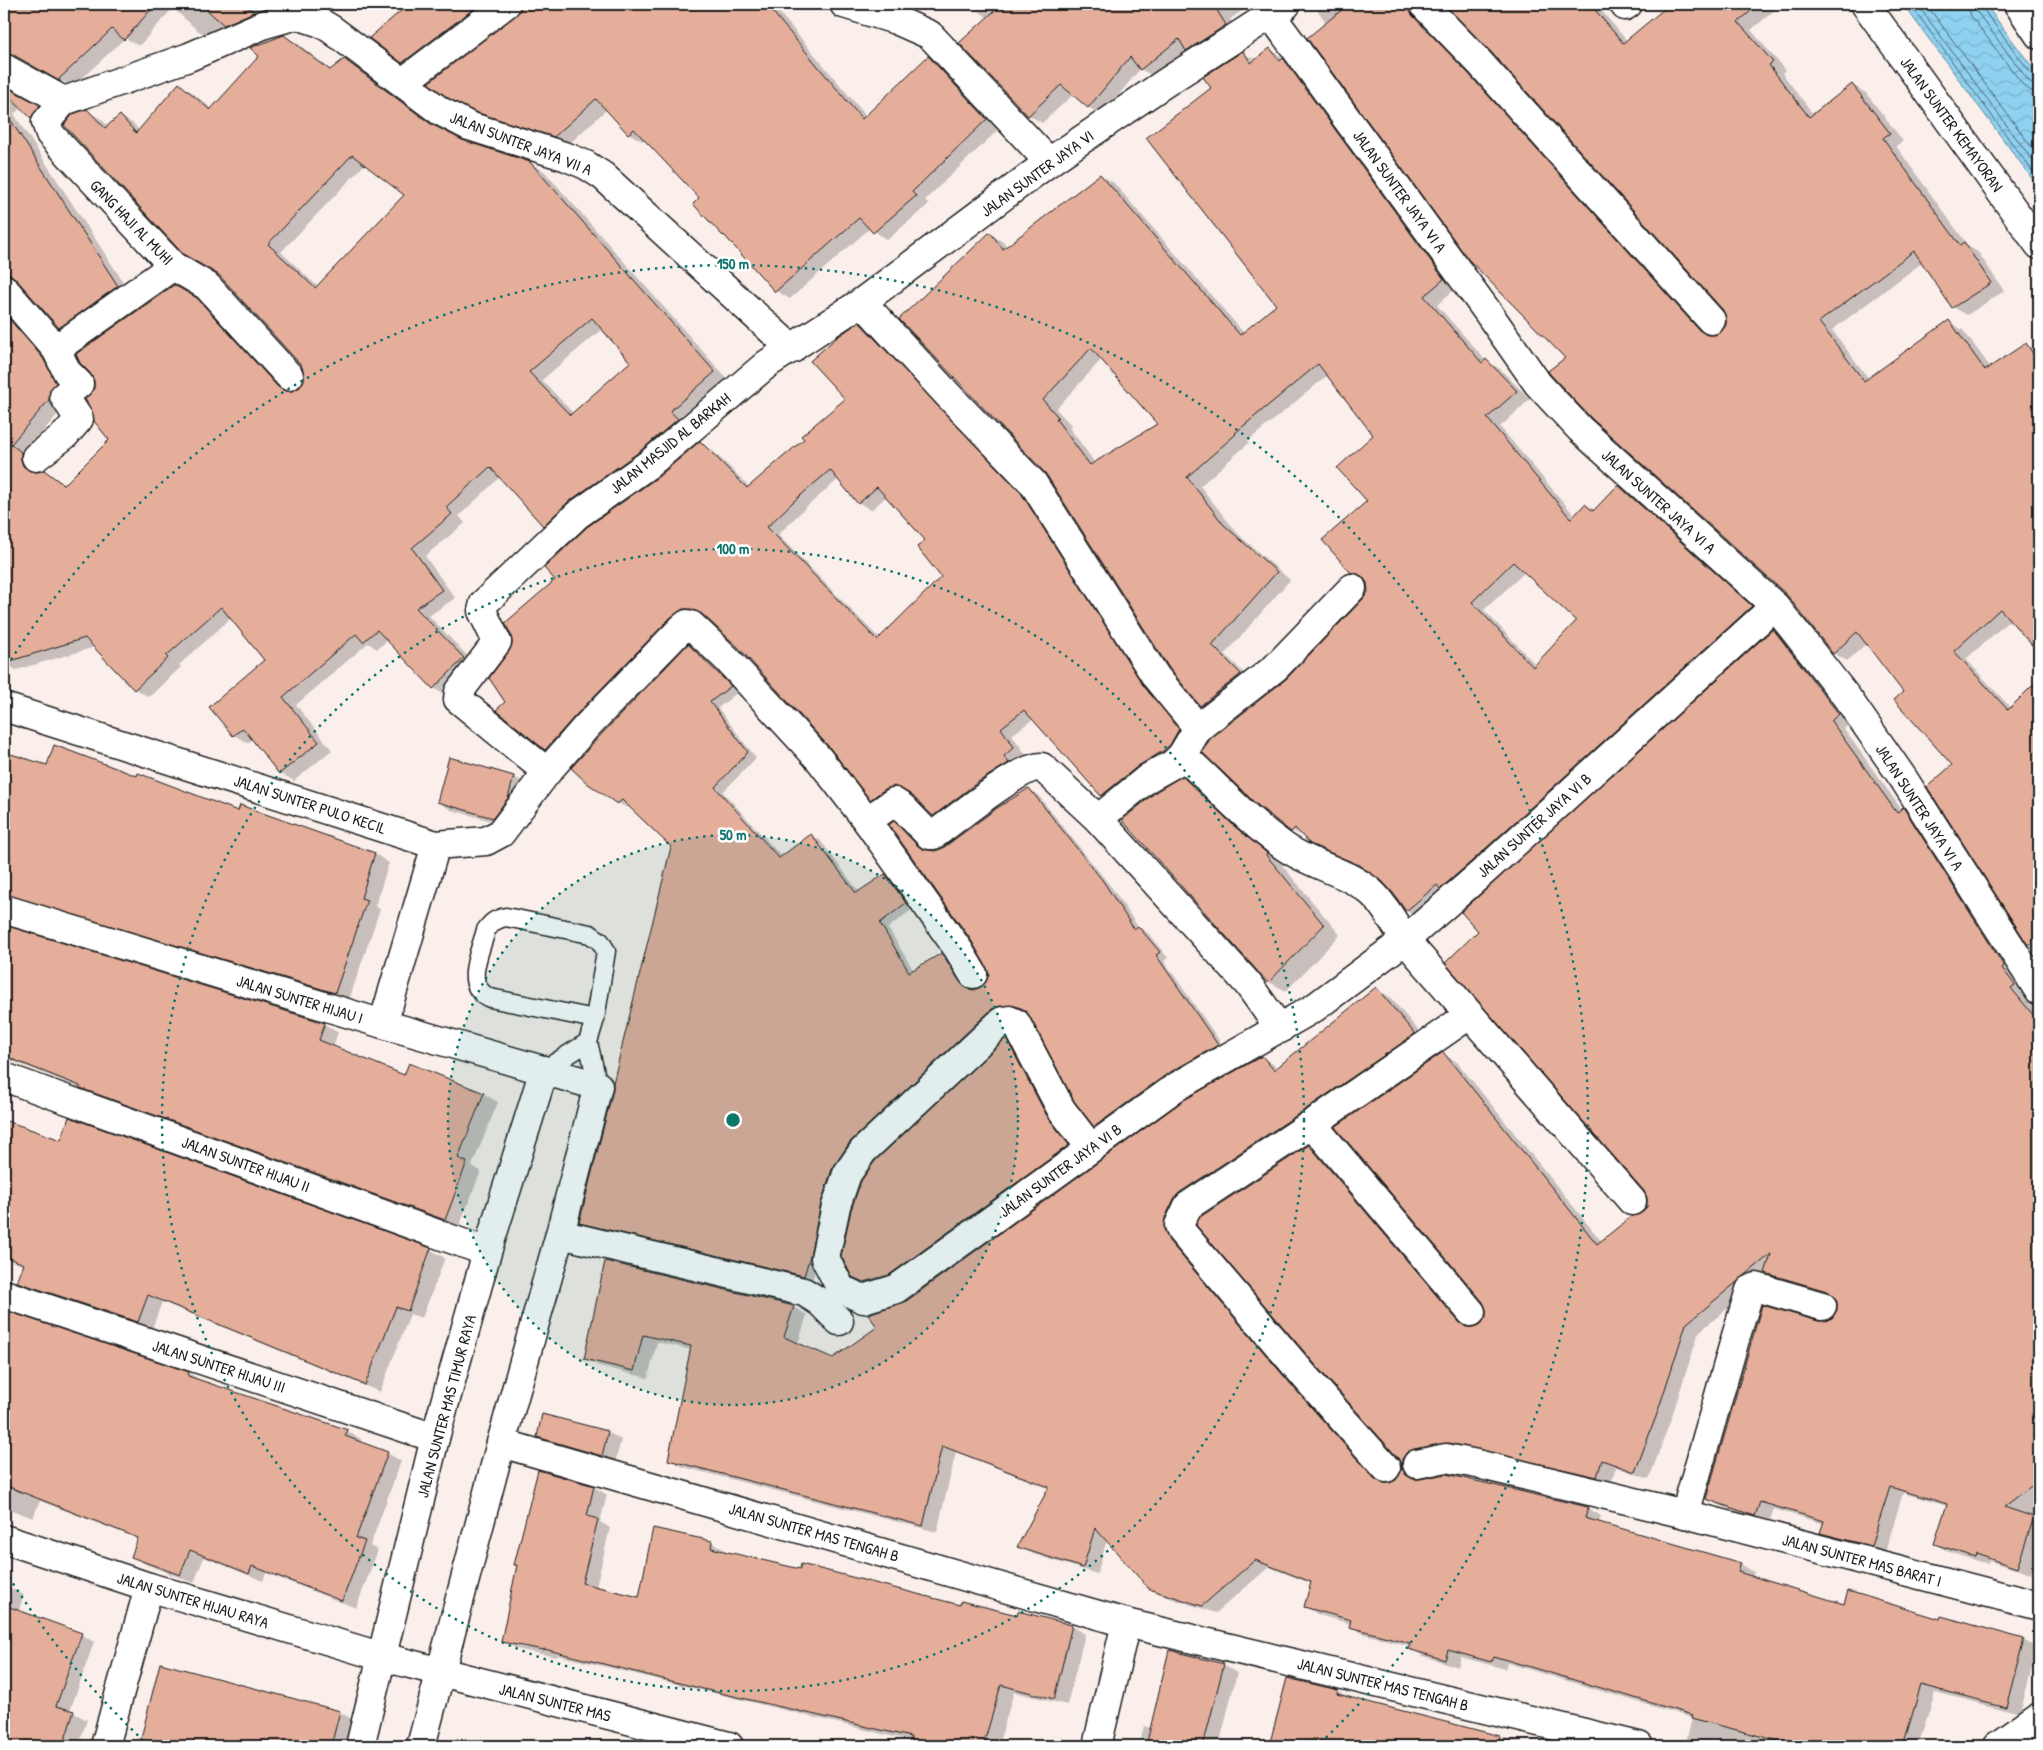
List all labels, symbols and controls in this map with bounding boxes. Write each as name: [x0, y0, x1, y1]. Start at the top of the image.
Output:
street label: JALAN SUNTER KEMAYORAN: [1895, 52, 2009, 196]
street label: JALAN SUNTER JAYA VII A: [447, 106, 595, 180]
street label: JALAN SUNTER JAYA VI: [976, 124, 1098, 222]
street label: JALAN SUNTER JAYA VI A: [1348, 125, 1452, 257]
street label: GANG HAJI AL MUHI: [86, 174, 178, 270]
text: 150 m: [717, 253, 749, 274]
street label: JALAN MASJID AL BARKAH: [605, 387, 735, 499]
street label: JALAN SUNTER JAYA VI A: [1597, 444, 1721, 558]
text: 100 m: [717, 538, 749, 559]
street label: JALAN SUNTER JAYA VI A: [1871, 740, 1969, 875]
street label: JALAN SUNTER JAYA VI B: [1472, 768, 1596, 882]
street label: JALAN SUNTER PULO KECIL: [231, 769, 389, 839]
text: 50 m: [720, 824, 746, 845]
street label: JALAN SUNTER HIJAU I: [234, 969, 366, 1029]
centre of rings: [724, 1111, 742, 1129]
street label: JALAN SUNTER JAYA VI B: [994, 1118, 1126, 1222]
street label: JALAN SUNTER HIJAU II: [179, 1131, 313, 1197]
street label: JALAN SUNTER MAS TIMUR RAYA: [411, 1312, 481, 1500]
street label: JALAN SUNTER HIJAU III: [150, 1334, 288, 1398]
street label: JALAN SUNTER MAS TENGAH B: [726, 1497, 902, 1567]
street label: JALAN SUNTER MAS BARAT I: [1780, 1528, 1944, 1592]
street label: JALAN SUNTER HIJAU RAYA: [115, 1566, 272, 1634]
street label: JALAN SUNTER MAS TENGAH B: [1295, 1652, 1471, 1716]
street label: JALAN SUNTER MAS: [497, 1677, 614, 1727]

